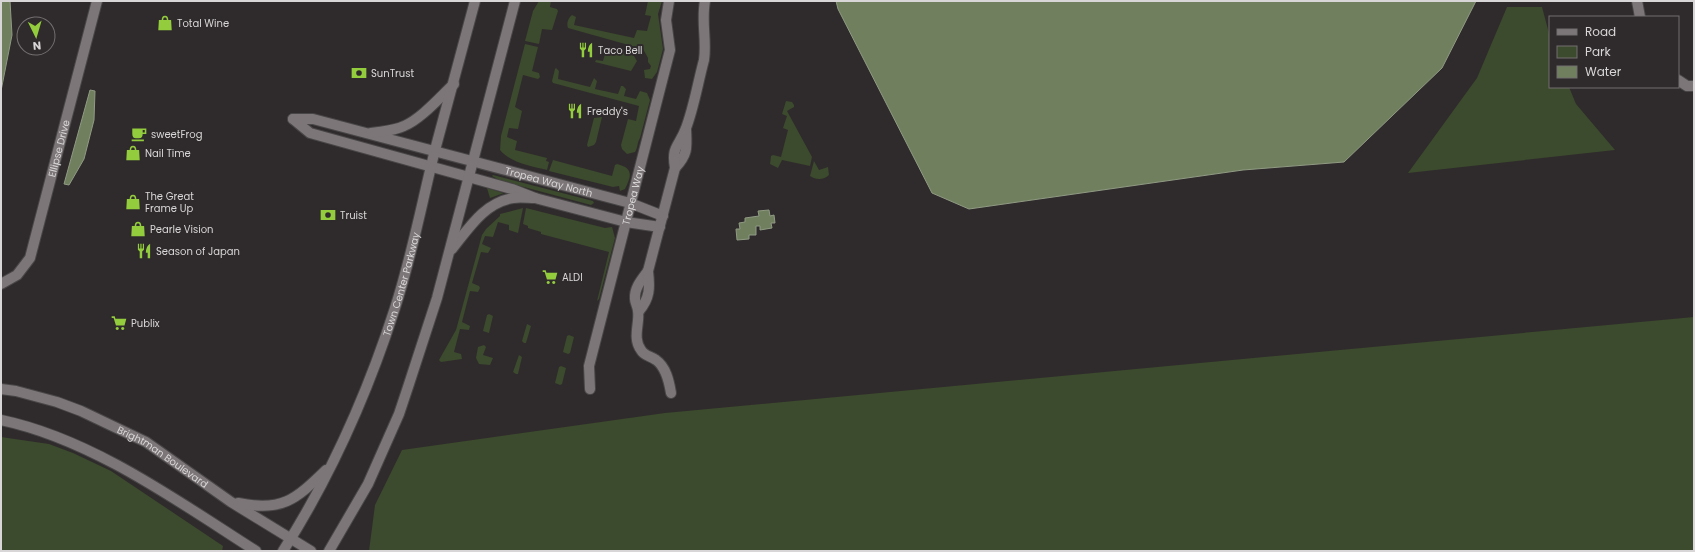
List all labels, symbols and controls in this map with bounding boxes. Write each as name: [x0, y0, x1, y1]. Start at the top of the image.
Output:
shop icon: Total Wine: [156, 14, 174, 32]
north arrow: [16, 16, 56, 56]
place label: Total Wine: [177, 16, 229, 31]
legend: [1549, 16, 1679, 88]
text: Road: [1585, 23, 1616, 40]
text: N: [32, 38, 42, 54]
restaurant icon: Taco Bell: [577, 41, 595, 59]
place label: Taco Bell: [598, 43, 643, 58]
text: Park: [1585, 43, 1612, 60]
text: Water: [1585, 63, 1622, 80]
bank icon: SunTrust: [350, 64, 368, 82]
place label: SunTrust: [371, 66, 414, 81]
restaurant icon: Freddy's: [566, 102, 584, 120]
place label: Freddy's: [587, 104, 628, 119]
street label: Ellipse Drive: [44, 118, 74, 179]
cafe icon: sweetFrog: [130, 125, 148, 143]
place label: sweetFrog: [151, 127, 202, 142]
shop icon: Nail Time: [124, 144, 142, 162]
place label: Nail Time: [145, 146, 191, 161]
street label: Tropea Way North: [503, 163, 594, 201]
street label: Tropea Way: [618, 164, 648, 227]
place label: The Great Frame Up: [145, 189, 194, 216]
shop icon: The Great Frame Up: [124, 193, 142, 211]
bank icon: Truist: [319, 206, 337, 224]
place label: Truist: [340, 208, 367, 223]
shop icon: Pearle Vision: [129, 220, 147, 238]
place label: Pearle Vision: [150, 222, 214, 237]
street label: Town Center Parkway: [379, 230, 424, 338]
restaurant icon: Season of Japan: [135, 242, 153, 260]
place label: Season of Japan: [156, 244, 240, 259]
supermarket icon: ALDI: [541, 268, 559, 286]
place label: ALDI: [562, 270, 583, 285]
supermarket icon: Publix: [110, 314, 128, 332]
place label: Publix: [131, 316, 160, 331]
street label: Brightman Boulevard: [114, 422, 211, 492]

